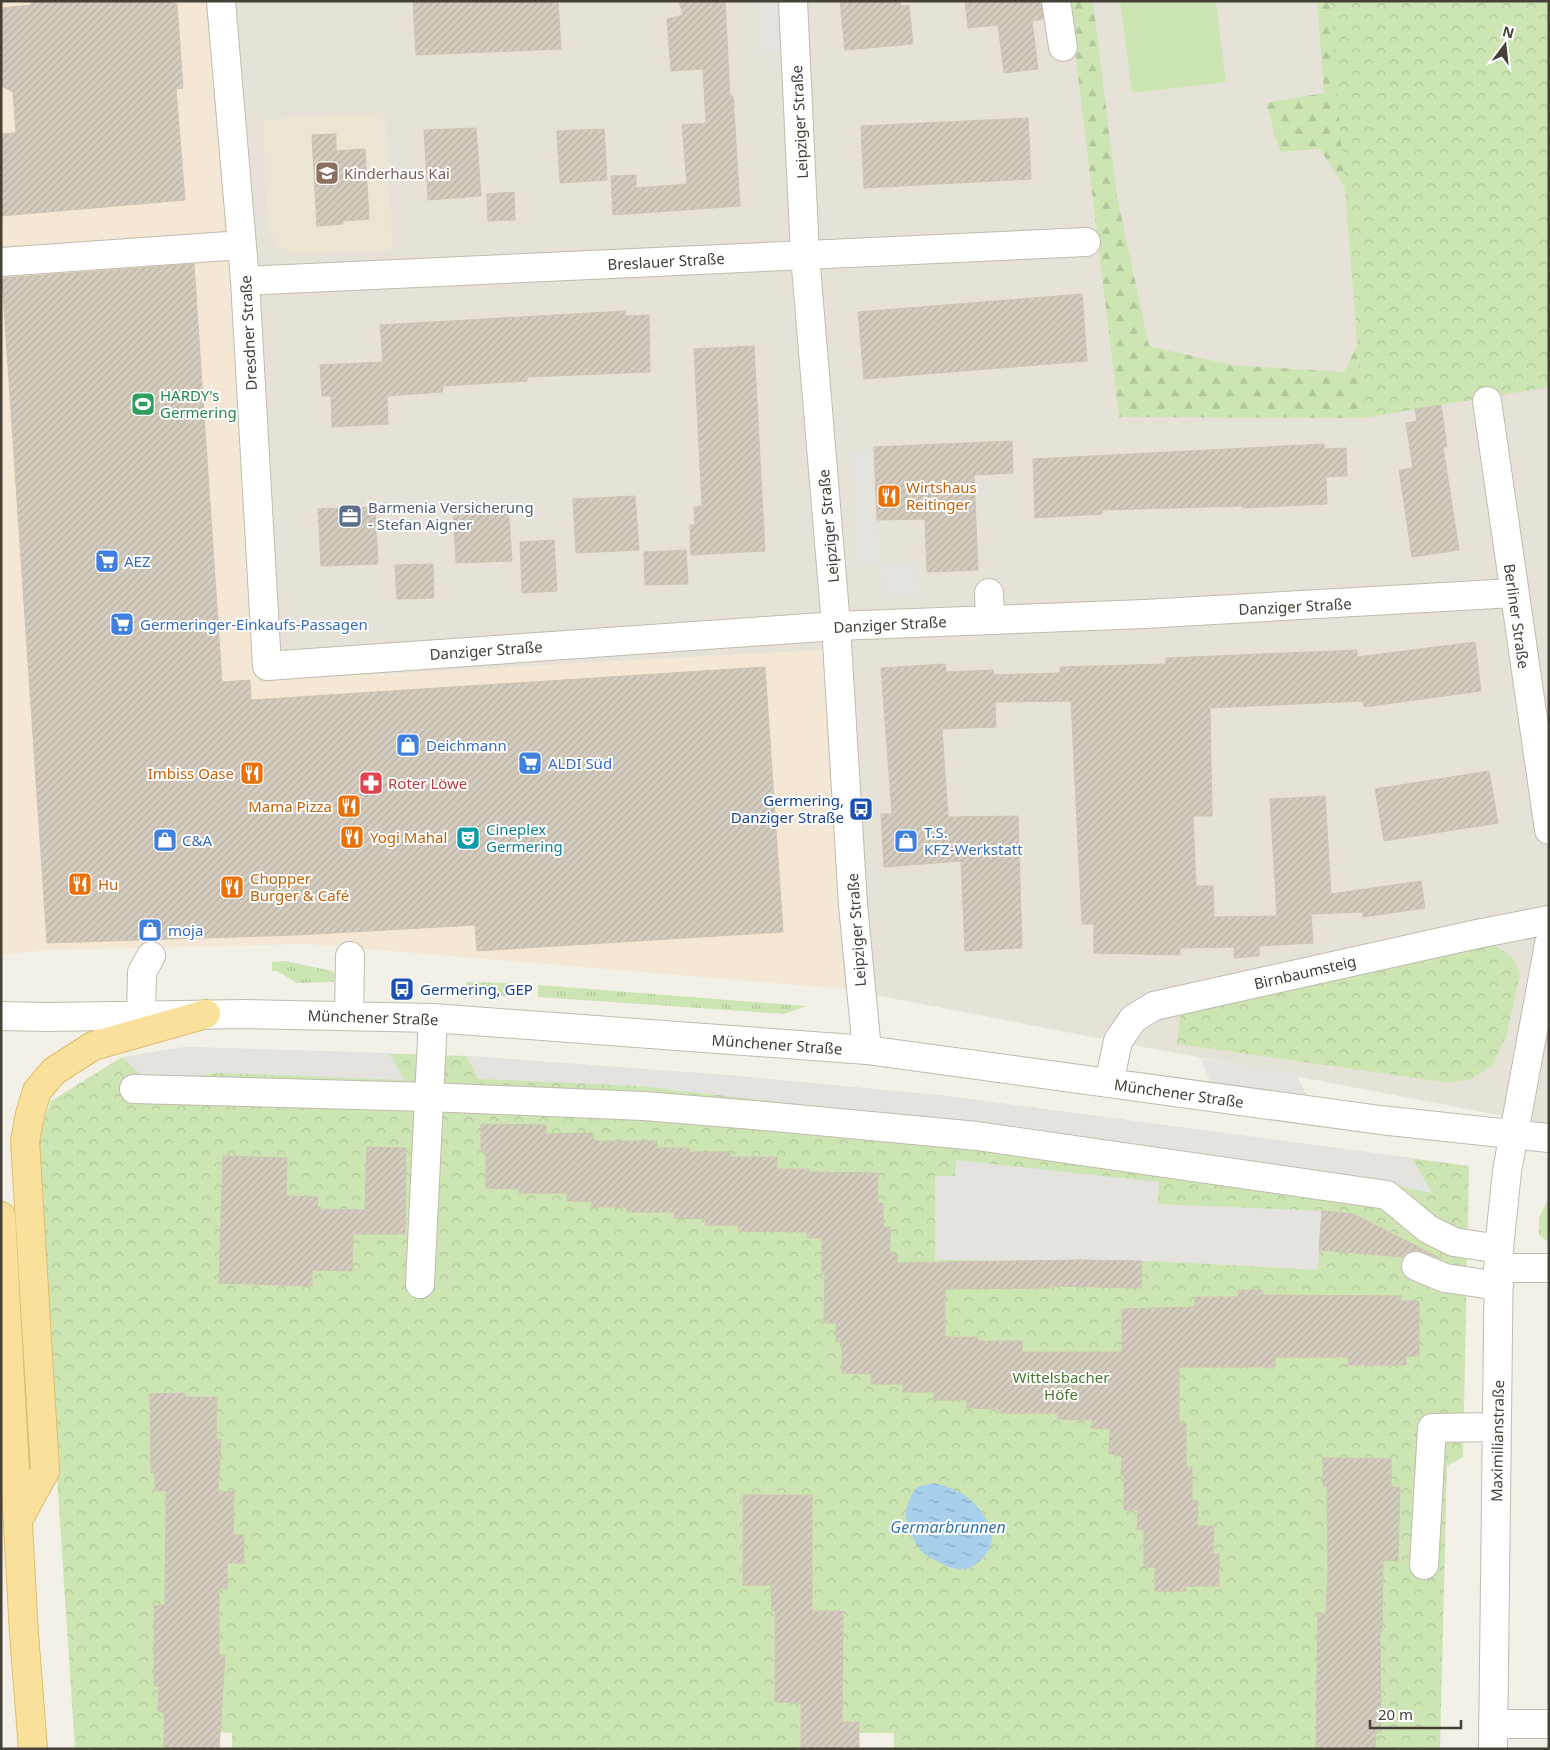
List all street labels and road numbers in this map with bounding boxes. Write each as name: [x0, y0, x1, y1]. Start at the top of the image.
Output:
street label: Leipziger Straße: [786, 65, 812, 179]
street label: Breslauer Straße: [607, 248, 725, 274]
street label: Dresdner Straße: [235, 275, 261, 391]
street label: Leipziger Straße: [813, 468, 843, 584]
street label: Berliner Straße: [1500, 562, 1534, 670]
street label: Danziger Straße: [1238, 593, 1352, 619]
street label: Danziger Straße: [833, 611, 947, 637]
street label: Danziger Straße: [429, 636, 543, 664]
street label: Leipziger Straße: [842, 873, 870, 987]
street label: Birnbaumsteig: [1252, 951, 1358, 993]
street label: Münchener Straße: [307, 1005, 439, 1029]
street label: Münchener Straße: [711, 1029, 843, 1059]
street label: Münchener Straße: [1113, 1074, 1245, 1112]
street label: Maximilianstraße: [1486, 1380, 1508, 1502]

